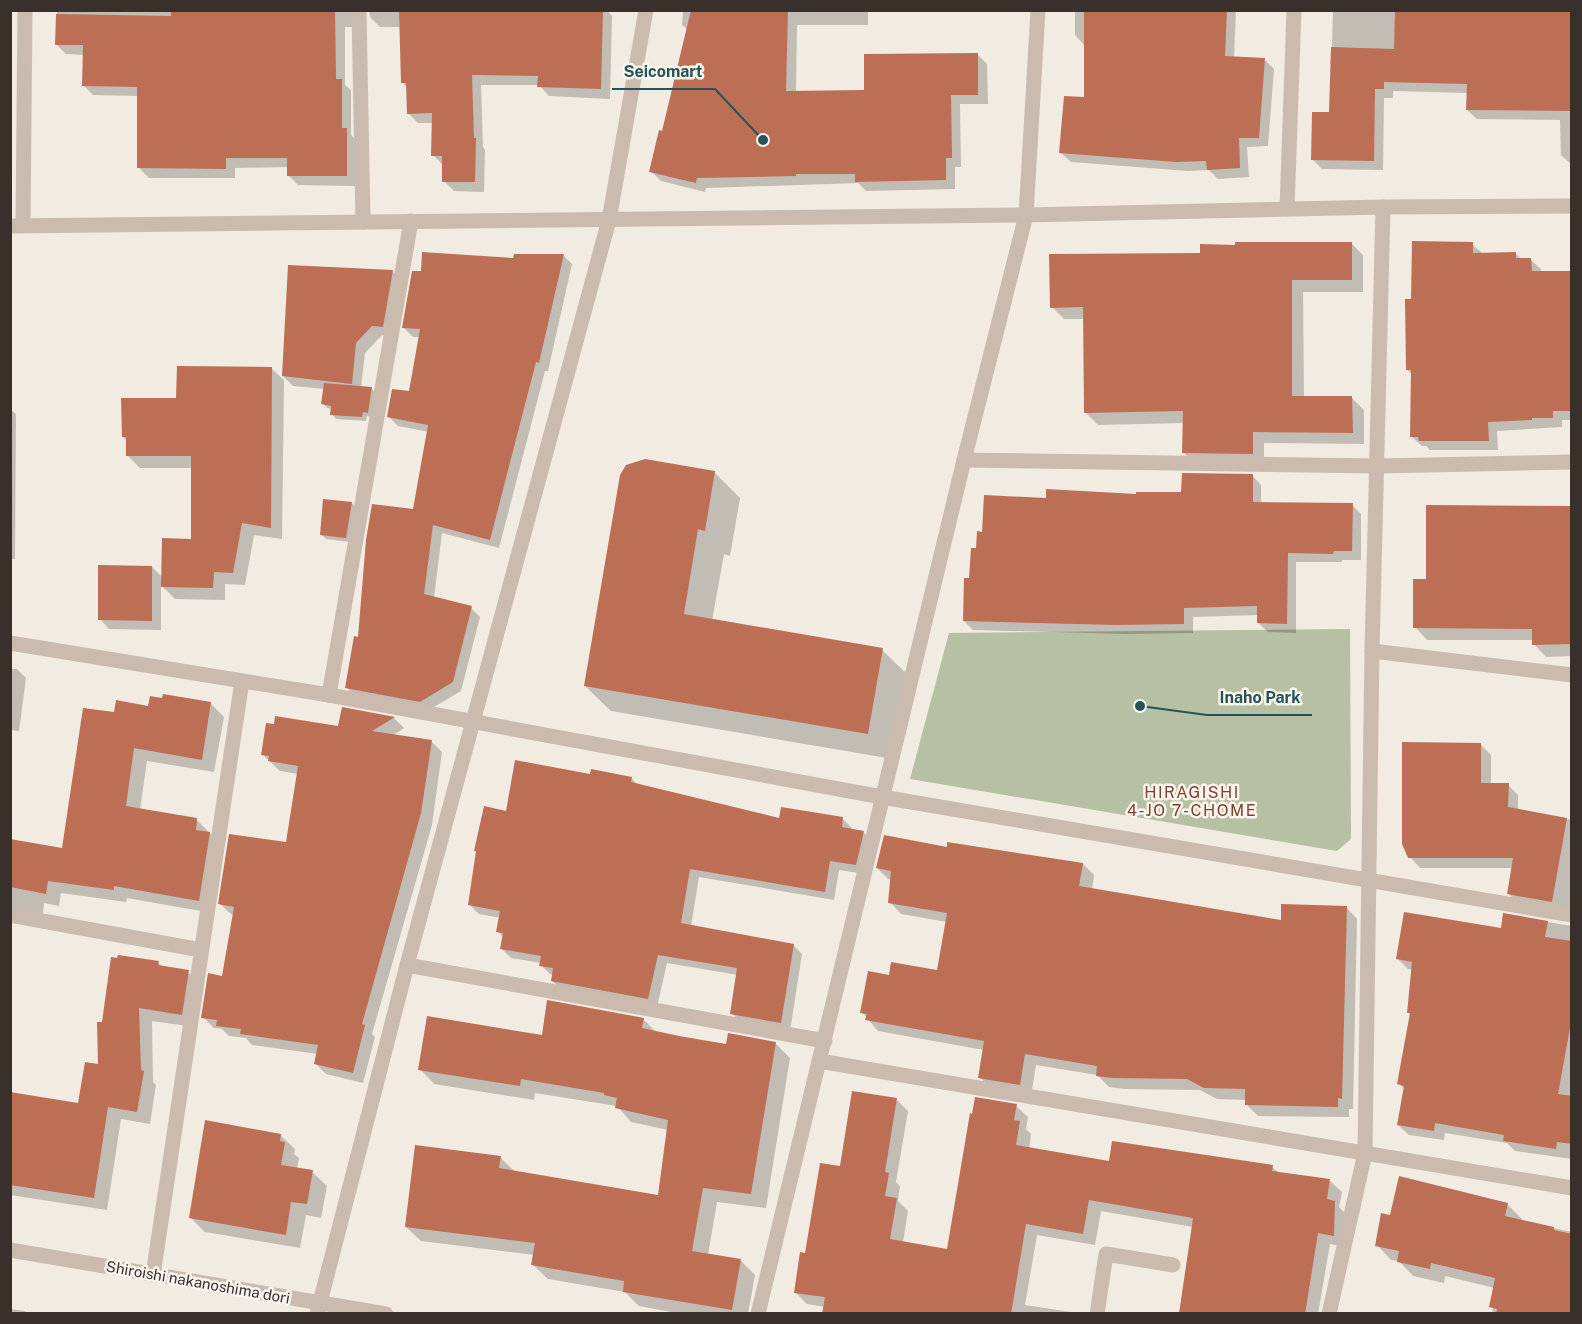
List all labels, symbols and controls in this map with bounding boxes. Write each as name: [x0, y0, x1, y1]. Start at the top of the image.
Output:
callout: Seicomart: [612, 55, 715, 89]
text: Seicomart: [624, 62, 703, 81]
callout: Inaho Park: [1207, 681, 1312, 715]
text: Inaho Park: [1220, 688, 1300, 707]
district label: HIRAGISHI 4-JO 7-CHOME: [1127, 783, 1257, 820]
street label: Shiroishi nakanoshima dori: [105, 1257, 291, 1307]

